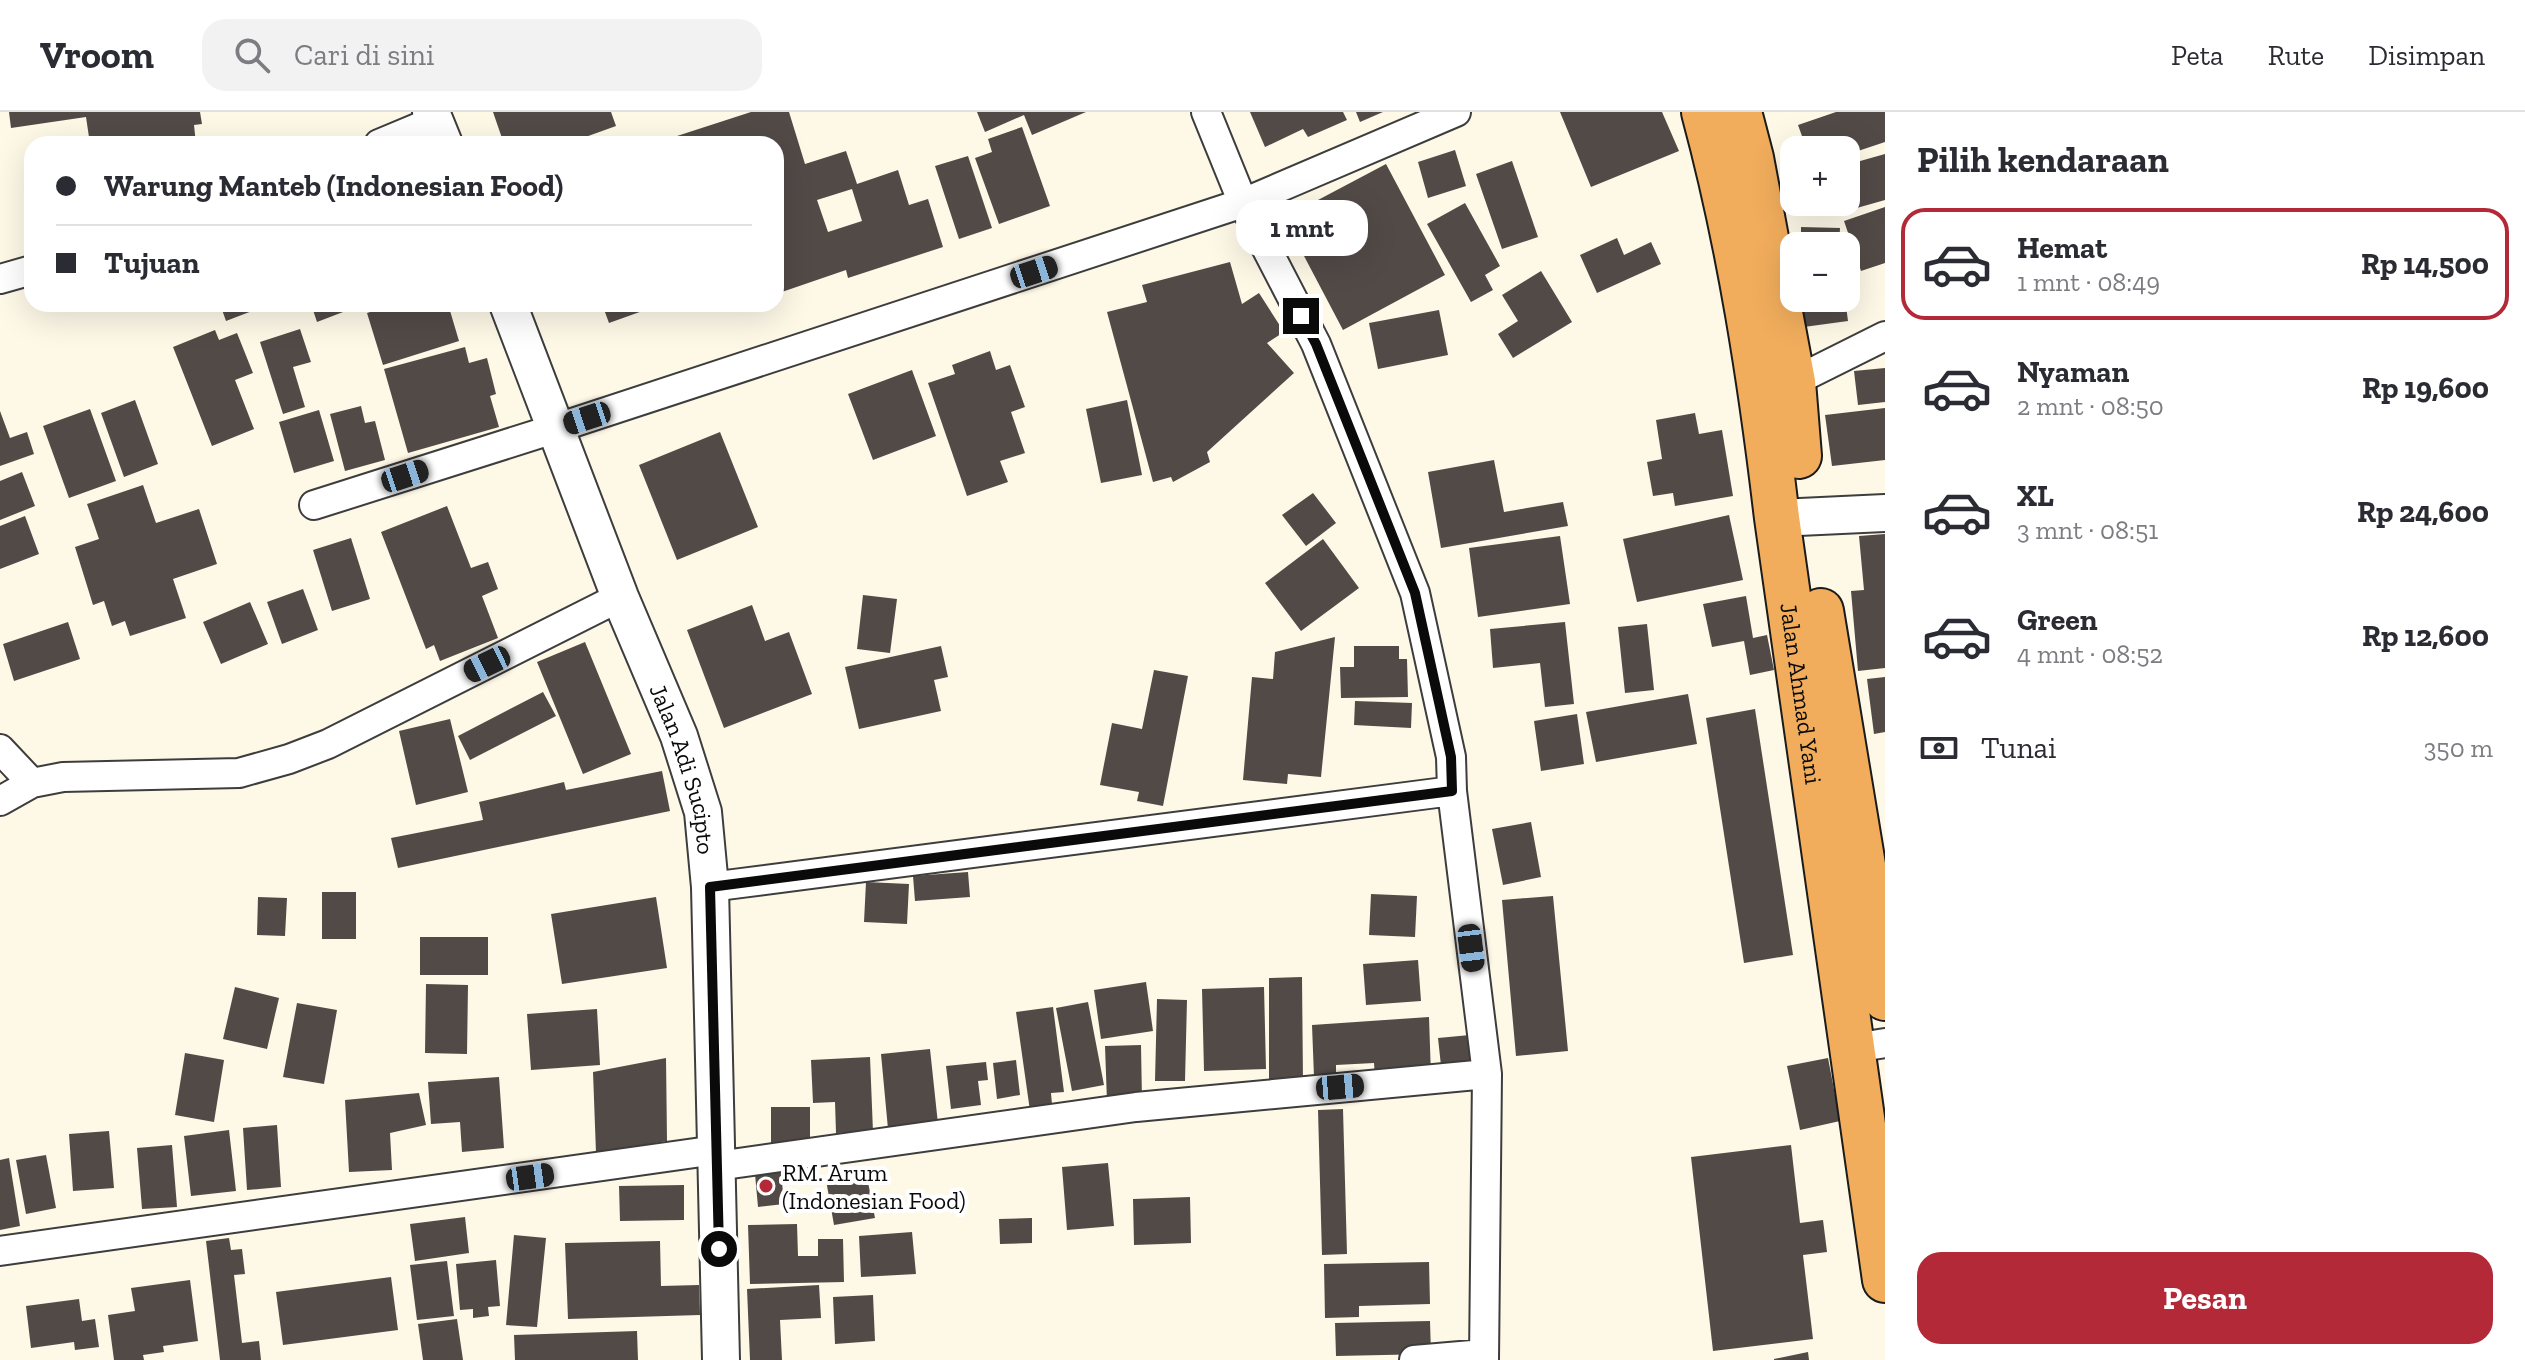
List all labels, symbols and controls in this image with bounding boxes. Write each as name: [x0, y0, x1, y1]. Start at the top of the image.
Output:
search box: [202, 19, 762, 91]
text: Vroom: [40, 32, 154, 78]
icon: search: [230, 33, 274, 77]
text: Cari di sini: [294, 37, 434, 73]
text: Peta: [2171, 39, 2224, 72]
text: Rute: [2268, 39, 2324, 72]
text: Disimpan: [2368, 39, 2485, 72]
map controls: [1780, 136, 1860, 312]
button: +: [1780, 136, 1860, 216]
text: Pilih kendaraan: [1917, 138, 2169, 181]
text: Warung Manteb (Indonesian Food): [104, 168, 563, 204]
callout: 1 mnt: [1235, 200, 1367, 256]
text: 1 mnt: [1270, 212, 1334, 244]
icon: car: [1921, 228, 1993, 300]
text: Hemat: [2017, 230, 2107, 266]
button: −: [1780, 232, 1860, 312]
text: Tujuan: [104, 245, 200, 281]
text: Rp 14,500: [2361, 246, 2489, 282]
car: [1007, 253, 1061, 291]
text: 1 mnt · 08:49: [2017, 266, 2160, 298]
route end: [1283, 298, 1319, 334]
icon: car: [1921, 352, 1993, 424]
text: Nyaman: [2017, 354, 2129, 390]
text: Rp 19,600: [2362, 370, 2489, 406]
text: 2 mnt · 08:50: [2017, 390, 2164, 422]
car: [560, 399, 614, 437]
car: [378, 457, 432, 495]
icon: car: [1921, 476, 1993, 548]
text: XL: [2017, 478, 2054, 514]
text: Rp 24,600: [2357, 494, 2489, 530]
text: 3 mnt · 08:51: [2017, 514, 2158, 546]
icon: car: [1921, 600, 1993, 672]
street label: Jalan Ahmad Yani: [1775, 601, 1829, 786]
text: Green: [2017, 602, 2097, 638]
text: Rp 12,600: [2362, 618, 2489, 654]
text: 4 mnt · 08:52: [2017, 638, 2163, 670]
car: [460, 643, 514, 685]
street label: Jalan Adi Sucipto: [644, 679, 721, 856]
icon: cash: [1917, 726, 1961, 770]
text: Tunai: [1981, 730, 2057, 766]
text: 350 m: [2424, 732, 2493, 764]
car: [1456, 923, 1486, 973]
car: [1315, 1073, 1365, 1101]
place label: RM. Arum (Indonesian Food): [782, 1158, 966, 1215]
car: [505, 1162, 555, 1192]
marker: RM. Arum (Indonesian Food): [757, 1177, 775, 1195]
route start: [701, 1231, 737, 1267]
button: Pesan: [1917, 1252, 2493, 1344]

